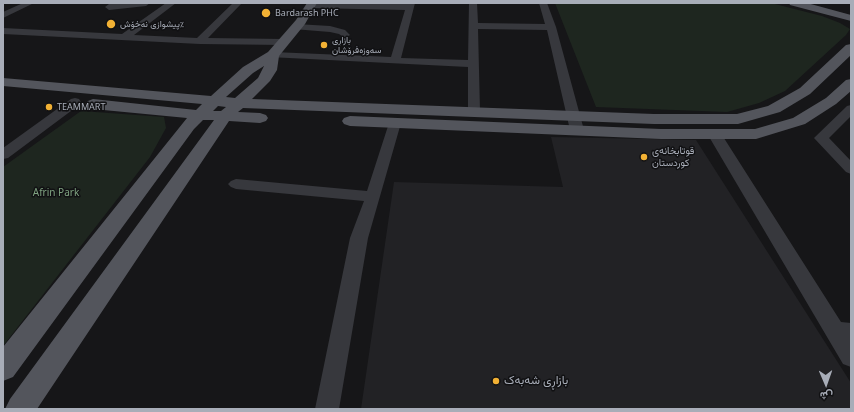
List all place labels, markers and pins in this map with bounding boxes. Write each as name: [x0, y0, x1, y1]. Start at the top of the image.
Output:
marker: Bardarash PHC: [260, 7, 272, 19]
place label: Bardarash PHC: [275, 8, 339, 18]
marker: پیشوازی نەخۆش٪: [105, 18, 117, 30]
place label: پیشوازی نەخۆش٪: [120, 19, 184, 29]
place label: بازاڕی سەوزەفرۆشان: [332, 35, 381, 56]
marker: بازاڕی سەوزەفرۆشان: [319, 40, 329, 50]
marker: TEAMMART: [44, 102, 54, 112]
place label: TEAMMART: [57, 102, 105, 112]
place label: قوتابخانەی کوردستان: [652, 145, 694, 168]
marker: قوتابخانەی کوردستان: [639, 152, 649, 162]
place label: بازاڕی شەبەک: [504, 374, 568, 388]
marker: بازاڕی شەبەک: [491, 376, 501, 386]

